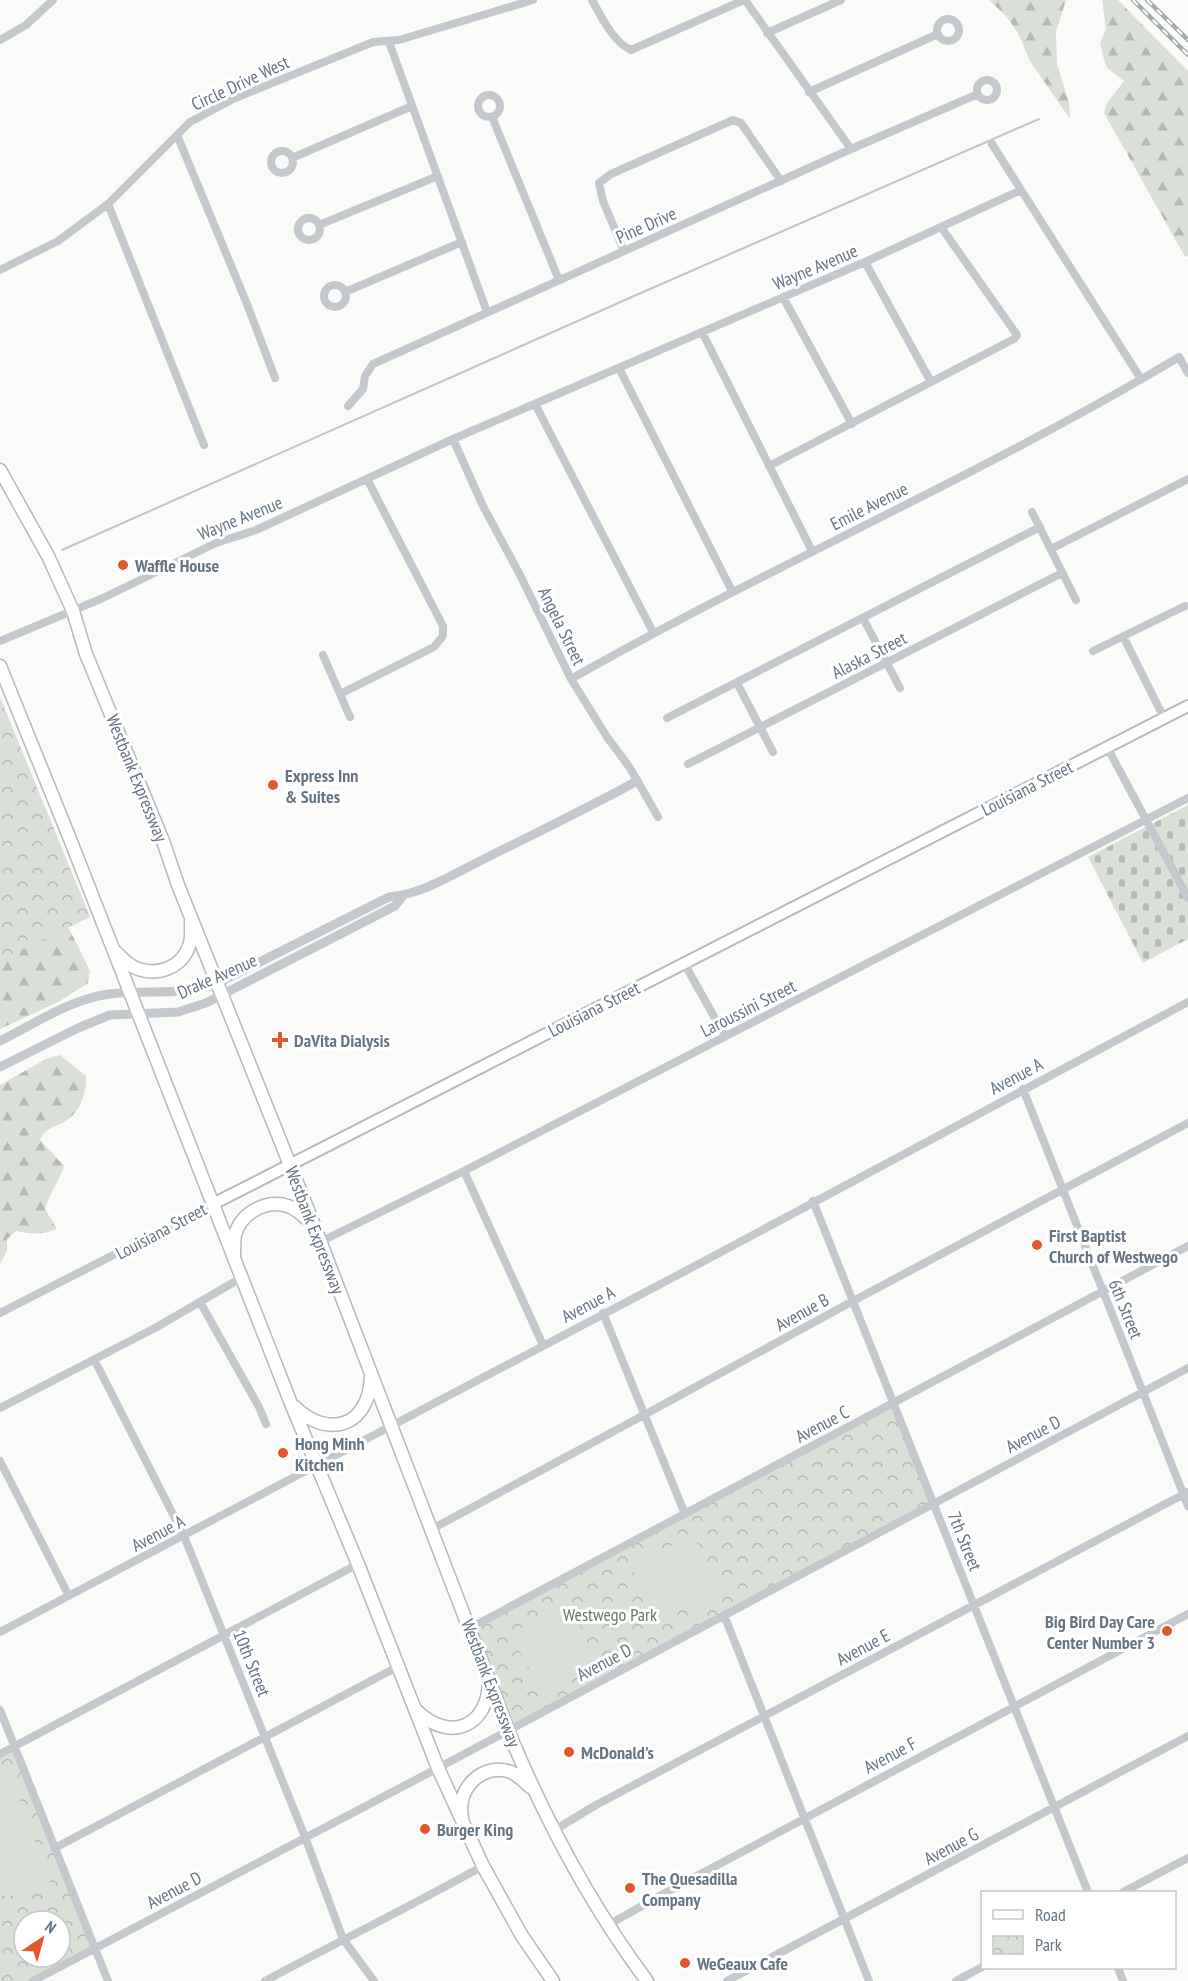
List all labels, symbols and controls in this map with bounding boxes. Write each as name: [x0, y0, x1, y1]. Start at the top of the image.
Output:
street label: Circle Drive West: [188, 50, 293, 116]
street label: Pine Drive: [612, 202, 680, 248]
street label: Wayne Avenue: [769, 239, 861, 295]
street label: Emile Avenue: [826, 477, 912, 535]
street label: Wayne Avenue: [194, 491, 286, 545]
place label: Waffle House: [134, 554, 220, 577]
marker: Waffle House: [116, 558, 130, 572]
street label: Angela Street: [533, 583, 591, 669]
street label: Alaska Street: [828, 626, 910, 684]
street label: Westbank Expressway: [101, 711, 173, 845]
street label: Louisiana Street: [977, 755, 1077, 821]
place label: Express Inn & Suites: [285, 764, 358, 808]
marker: Express Inn & Suites: [266, 778, 280, 792]
street label: Drake Avenue: [174, 948, 260, 1004]
street label: Laroussini Street: [696, 974, 800, 1042]
street label: Louisiana Street: [544, 976, 644, 1042]
place label: DaVita Dialysis: [294, 1029, 390, 1052]
marker: DaVita Dialysis: [271, 1031, 289, 1049]
street label: Avenue A: [985, 1052, 1047, 1100]
street label: Westbank Expressway: [280, 1163, 350, 1297]
street label: Louisiana Street: [112, 1197, 210, 1265]
place label: First Baptist Church of Westwego: [1049, 1224, 1178, 1268]
marker: First Baptist Church of Westwego: [1030, 1238, 1044, 1252]
street label: 6th Street: [1104, 1276, 1148, 1342]
street label: Avenue A: [557, 1280, 619, 1328]
street label: Avenue B: [771, 1288, 833, 1336]
street label: Avenue C: [791, 1400, 853, 1448]
street label: Avenue D: [1002, 1410, 1064, 1458]
place label: Hong Minh Kitchen: [295, 1432, 365, 1476]
marker: Hong Minh Kitchen: [276, 1446, 290, 1460]
street label: 7th Street: [943, 1508, 987, 1574]
street label: Avenue A: [127, 1509, 189, 1557]
park label: Westwego Park: [563, 1603, 657, 1626]
place label: Big Bird Day Care Center Number 3: [1045, 1610, 1155, 1654]
street label: Westbank Expressway: [456, 1616, 526, 1750]
street label: Avenue E: [832, 1623, 894, 1671]
marker: Big Bird Day Care Center Number 3: [1160, 1624, 1174, 1638]
street label: 10th Street: [228, 1626, 276, 1700]
street label: Avenue D: [573, 1638, 635, 1686]
street label: Avenue F: [860, 1732, 920, 1778]
place label: McDonald's: [581, 1741, 654, 1764]
marker: McDonald's: [562, 1745, 576, 1759]
place label: Burger King: [437, 1818, 513, 1841]
marker: Burger King: [418, 1822, 432, 1836]
street label: Avenue G: [920, 1822, 982, 1870]
street label: Avenue D: [143, 1866, 205, 1914]
place label: The Quesadilla Company: [642, 1867, 737, 1911]
marker: The Quesadilla Company: [623, 1881, 637, 1895]
legend: [981, 1891, 1176, 1969]
text: Road: [1035, 1903, 1066, 1926]
north arrow: [12, 1909, 72, 1969]
text: N: [41, 1916, 60, 1937]
text: Park: [1035, 1933, 1062, 1956]
place label: WeGeaux Cafe: [696, 1952, 788, 1975]
marker: WeGeaux Cafe: [678, 1956, 692, 1970]

